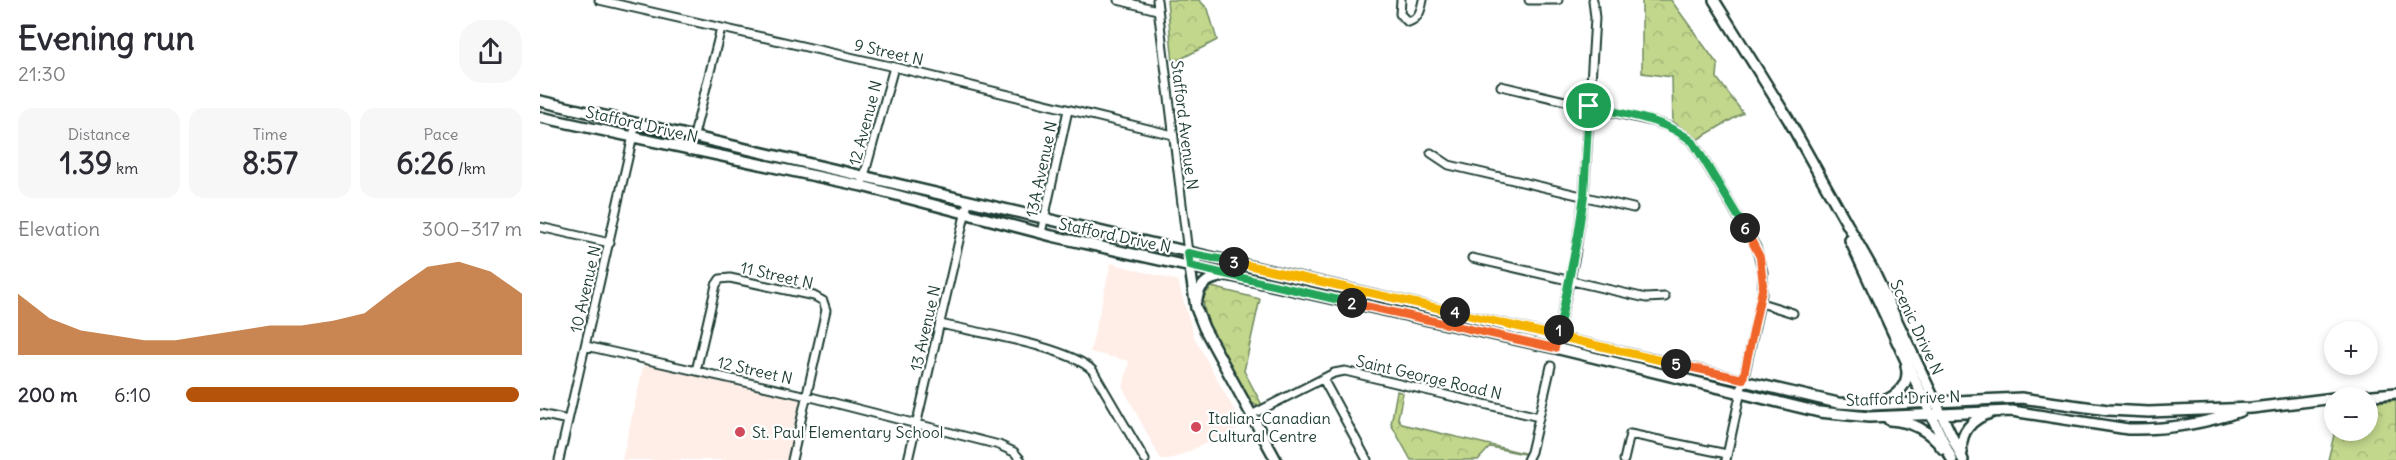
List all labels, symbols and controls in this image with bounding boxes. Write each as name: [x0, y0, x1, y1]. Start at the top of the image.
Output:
text: Evening run: [18, 17, 194, 59]
button: share: [459, 20, 522, 83]
street label: 9 Street N: [852, 34, 926, 70]
street label: Stafford Avenue N: [1167, 59, 1203, 191]
text: 21:30: [18, 61, 66, 86]
street label: 12 Avenue N: [844, 78, 886, 168]
pin: [1563, 80, 1614, 131]
icon: arrive: [1572, 89, 1605, 122]
street label: Stafford Drive N: [584, 101, 700, 147]
street label: 13A Avenue N: [1021, 119, 1061, 219]
text: Distance: [68, 124, 130, 144]
text: Time: [253, 124, 287, 144]
text: Pace: [424, 124, 458, 144]
text: 1.39: [60, 144, 112, 182]
text: 8:57: [242, 144, 298, 182]
text: 6:26: [396, 144, 454, 182]
text: km: [112, 158, 138, 178]
text: /km: [454, 158, 486, 178]
street label: Stafford Drive N: [1057, 213, 1173, 257]
pin: 6: [1730, 213, 1760, 243]
text: Elevation: [18, 216, 100, 241]
text: 300–317 m: [422, 216, 522, 241]
text: 6: [1740, 218, 1750, 238]
street label: 10 Avenue N: [565, 243, 605, 335]
pin: 3: [1219, 247, 1249, 277]
text: 3: [1229, 252, 1239, 272]
street label: 11 Street N: [739, 257, 815, 293]
street label: Scenic Drive N: [1886, 276, 1948, 378]
street label: 13 Avenue N: [905, 283, 945, 373]
pin: 2: [1337, 288, 1367, 318]
text: 2: [1348, 293, 1356, 313]
pin: 4: [1440, 297, 1470, 327]
text: 4: [1450, 302, 1460, 322]
pin: 1: [1544, 315, 1574, 345]
text: 1: [1556, 320, 1562, 340]
map controls: [2324, 321, 2378, 441]
button: +: [2324, 321, 2378, 375]
pin: 5: [1661, 349, 1691, 379]
street label: Saint George Road N: [1354, 350, 1504, 404]
street label: 12 Street N: [715, 352, 795, 388]
text: 5: [1671, 354, 1681, 374]
text: 200 m: [18, 382, 78, 407]
text: 6:10: [114, 382, 151, 407]
street label: Stafford Drive N: [1845, 386, 1961, 410]
button: −: [2324, 387, 2378, 441]
place label: Italian-Canadian Cultural Centre: [1208, 408, 1331, 446]
marker: Italian-Canadian Cultural Centre: [1189, 420, 1203, 434]
place label: St. Paul Elementary School: [752, 422, 943, 442]
marker: St. Paul Elementary School: [733, 425, 747, 439]

